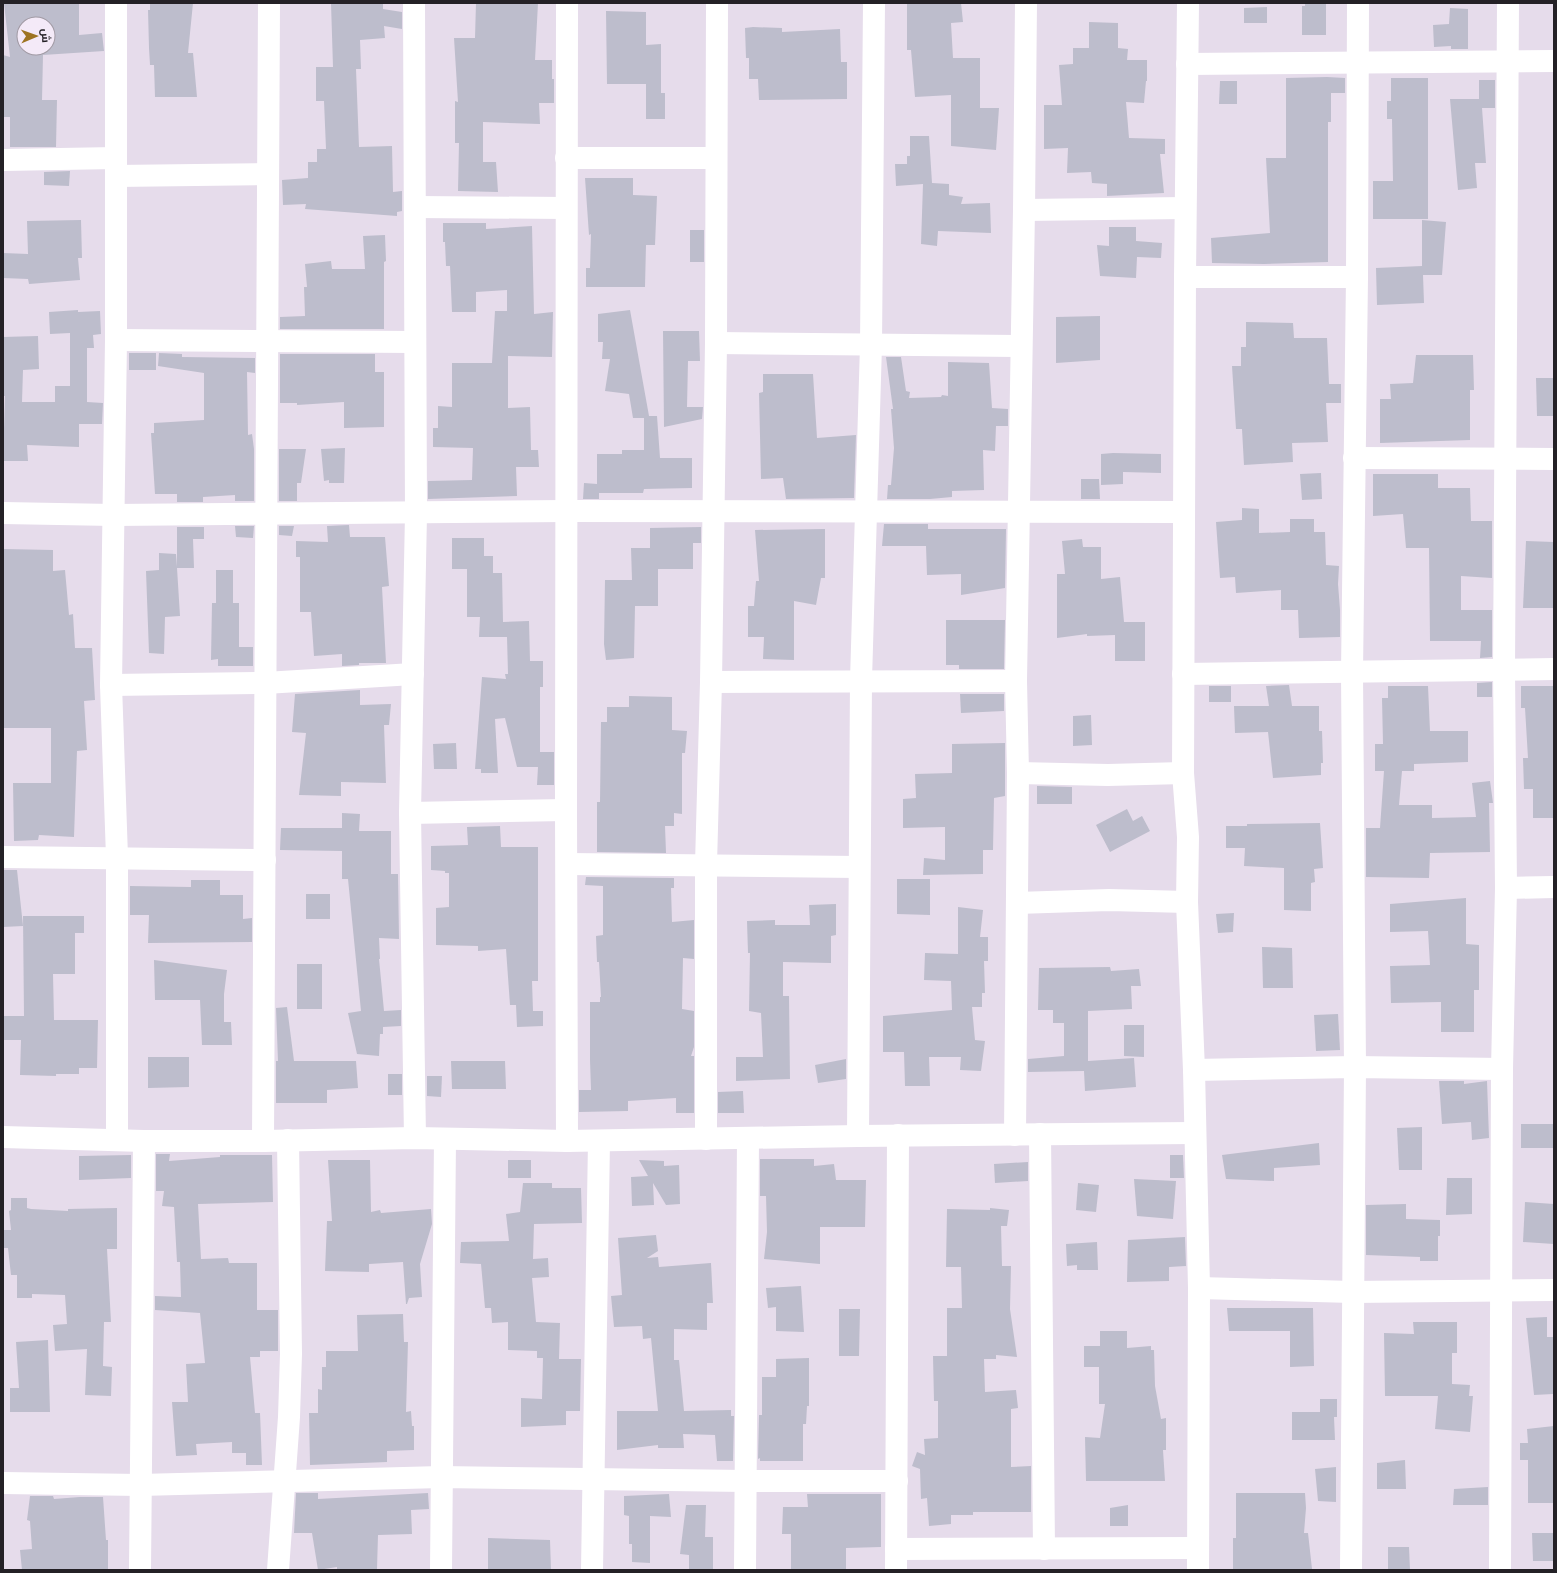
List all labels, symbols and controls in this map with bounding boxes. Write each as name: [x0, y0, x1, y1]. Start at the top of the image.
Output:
north arrow: [16, 16, 56, 56]
text: ش: [39, 28, 52, 43]

